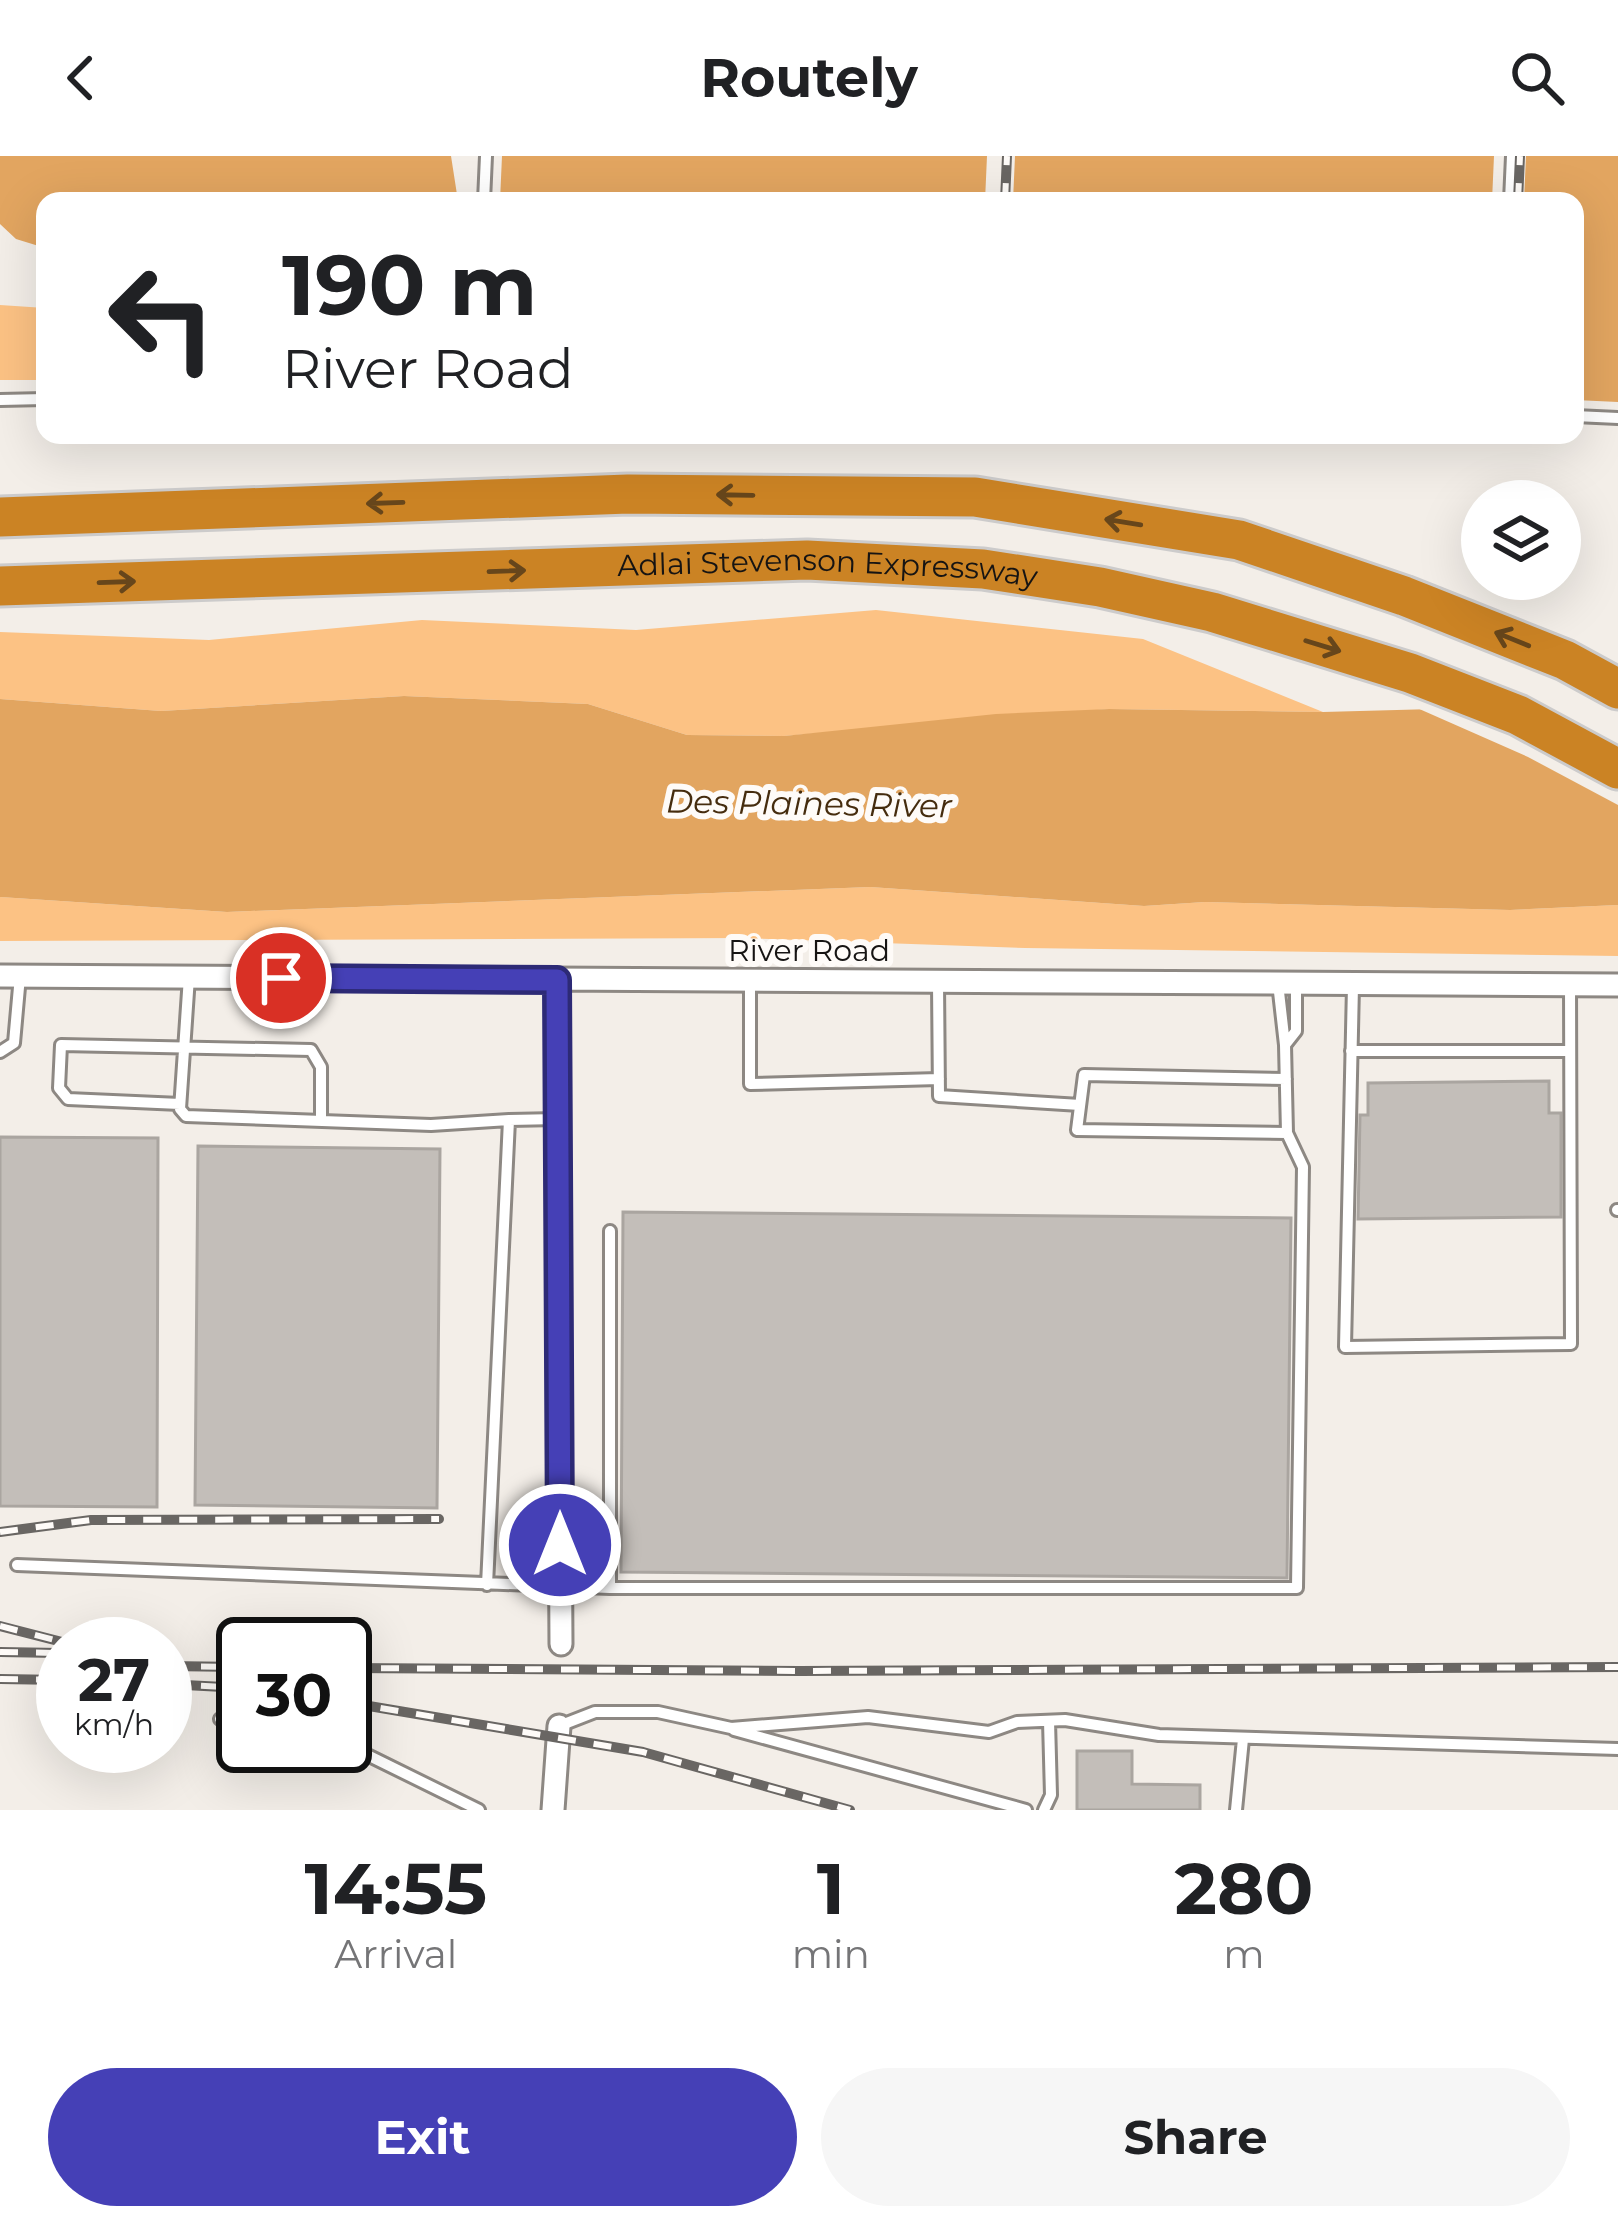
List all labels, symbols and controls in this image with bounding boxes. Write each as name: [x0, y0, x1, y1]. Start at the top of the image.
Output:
icon: back: [48, 45, 114, 111]
text: Routely: [700, 45, 918, 111]
icon: search: [1504, 45, 1570, 111]
text: 190 m: [282, 234, 537, 336]
icon: left: [84, 240, 240, 396]
text: River Road: [282, 336, 574, 402]
map controls: [1461, 480, 1581, 600]
button: layers: [1461, 480, 1581, 600]
one-way arrow: [716, 484, 755, 506]
one-way arrow: [366, 492, 405, 515]
one-way arrow: [1105, 509, 1144, 532]
street label: Adlai Stevenson Expressway: [616, 541, 1041, 595]
one-way arrow: [487, 559, 526, 582]
one-way arrow: [97, 571, 136, 594]
one-way arrow: [1495, 627, 1532, 648]
one-way arrow: [1303, 636, 1341, 658]
water label: Des Plaines River: [666, 781, 953, 826]
pin: [230, 927, 332, 1029]
street label: River Road: [728, 932, 890, 969]
icon: arrive: [248, 945, 314, 1011]
position arrow: [497, 1482, 623, 1608]
speed limit sign: 30: [216, 1617, 372, 1773]
text: 27: [78, 1643, 150, 1716]
text: km/h: [74, 1706, 154, 1743]
text: 14:55: [305, 1844, 487, 1932]
text: 1: [817, 1844, 845, 1932]
text: 280: [1175, 1844, 1313, 1932]
text: Arrival: [334, 1930, 457, 1978]
text: min: [792, 1930, 870, 1978]
text: m: [1223, 1930, 1265, 1978]
button: Exit: [48, 2068, 797, 2206]
button: Share: [821, 2068, 1570, 2206]

